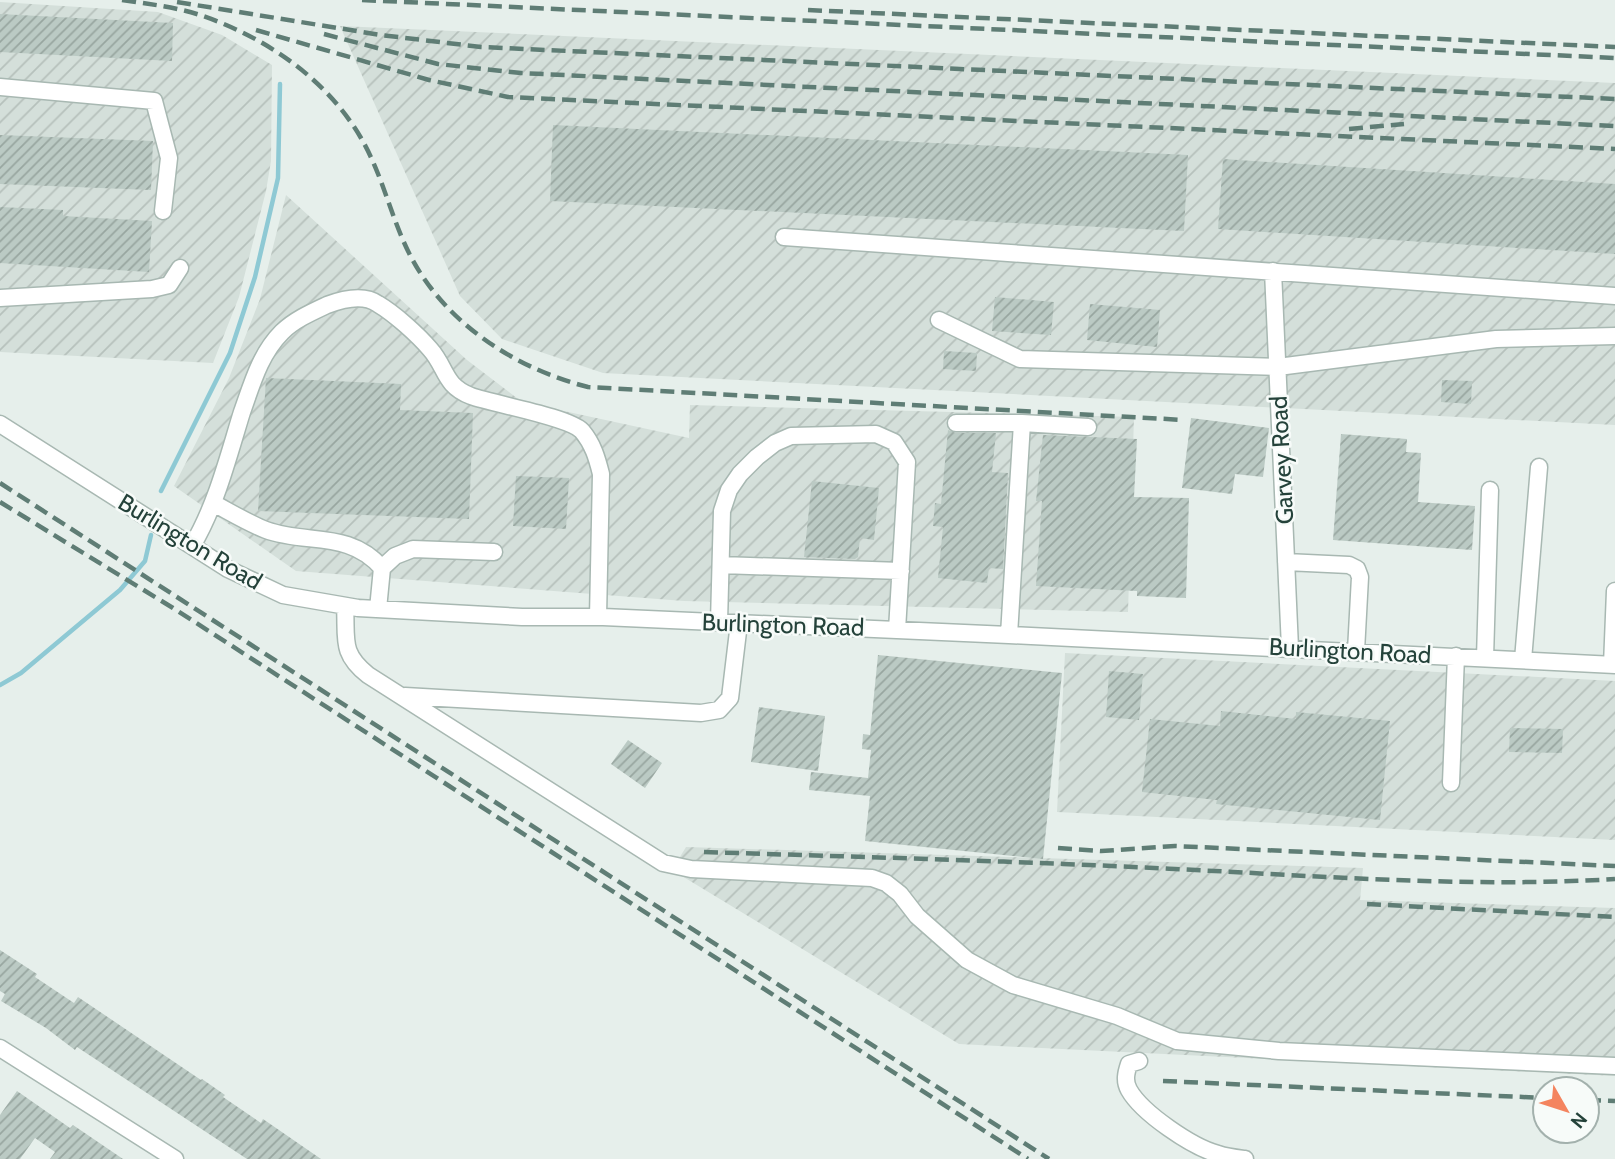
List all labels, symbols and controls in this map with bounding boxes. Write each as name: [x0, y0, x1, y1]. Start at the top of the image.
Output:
street label: Garvey Road: [1264, 395, 1299, 525]
street label: Burlington Road: [113, 487, 267, 596]
street label: Burlington Road: [701, 607, 865, 642]
street label: Burlington Road: [1268, 632, 1432, 669]
north arrow: [1531, 1075, 1601, 1145]
text: N: [1566, 1108, 1592, 1133]

